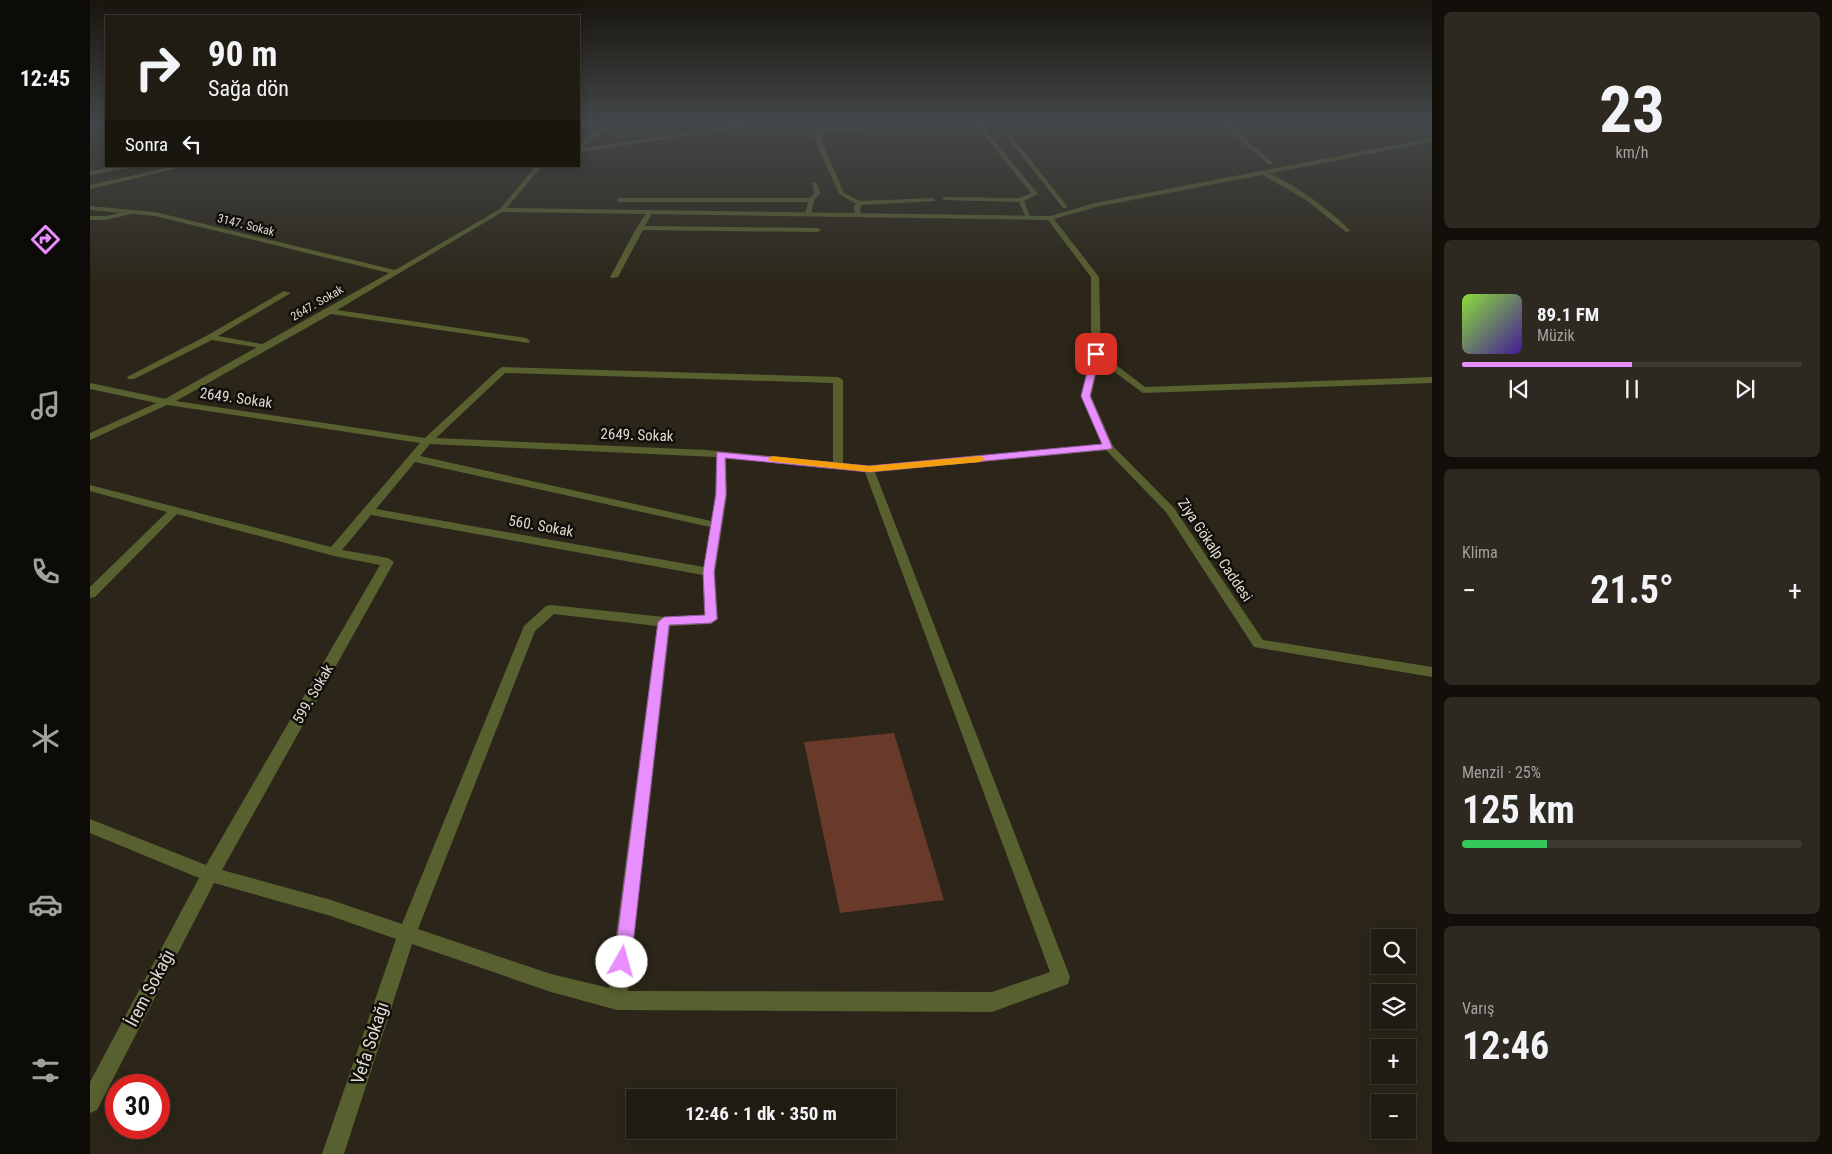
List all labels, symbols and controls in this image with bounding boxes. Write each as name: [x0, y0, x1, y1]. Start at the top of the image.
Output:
text: 90 m: [208, 34, 277, 75]
icon: right: [125, 35, 190, 100]
text: 12:45: [20, 66, 70, 91]
text: 23: [1599, 72, 1665, 148]
text: Sağa dön: [208, 76, 289, 101]
icon: left: [178, 130, 206, 158]
text: Sonra: [125, 133, 168, 156]
text: km/h: [1616, 143, 1648, 162]
street label: 3147. Sokak: [216, 211, 277, 239]
icon: directions: [28, 222, 63, 257]
street label: 2647. Sokak: [288, 282, 346, 324]
text: 89.1 FM: [1537, 303, 1599, 326]
text: Müzik: [1537, 326, 1575, 345]
pin: [1075, 333, 1117, 375]
icon: arrive: [1082, 340, 1110, 368]
icon: previous: [1505, 375, 1533, 403]
icon: pause: [1618, 375, 1646, 403]
icon: next: [1731, 375, 1759, 403]
street label: 2649. Sokak: [199, 384, 274, 412]
icon: music: [28, 388, 63, 423]
street label: 2649. Sokak: [600, 425, 674, 445]
street label: Ziya Gökalp Caddesi: [1174, 495, 1256, 605]
street label: 560. Sokak: [507, 511, 575, 541]
text: Klima: [1462, 543, 1498, 562]
icon: phone: [28, 554, 63, 589]
text: 21.5°: [1590, 568, 1674, 612]
text: −: [1462, 574, 1476, 607]
text: +: [1788, 574, 1802, 607]
street label: 599. Sokak: [289, 661, 337, 727]
icon: climate: [28, 721, 63, 756]
text: Menzil · 25%: [1462, 763, 1541, 782]
text: 125 km: [1462, 788, 1575, 832]
icon: car: [28, 887, 63, 922]
map controls: [1371, 929, 1416, 1139]
button: search: [1371, 929, 1416, 974]
position arrow: [595, 935, 647, 987]
street label: İrem Sokağı: [121, 946, 179, 1030]
button: layers: [1371, 984, 1416, 1029]
street label: Vefa Sokağı: [346, 999, 393, 1086]
text: Varış: [1462, 999, 1494, 1018]
text: 12:46: [1462, 1024, 1549, 1068]
button: +: [1371, 1039, 1416, 1084]
icon: filters: [28, 1053, 63, 1088]
speed limit sign: 30: [105, 1074, 170, 1139]
button: −: [1371, 1094, 1416, 1139]
text: 12:46 · 1 dk · 350 m: [685, 1102, 837, 1125]

